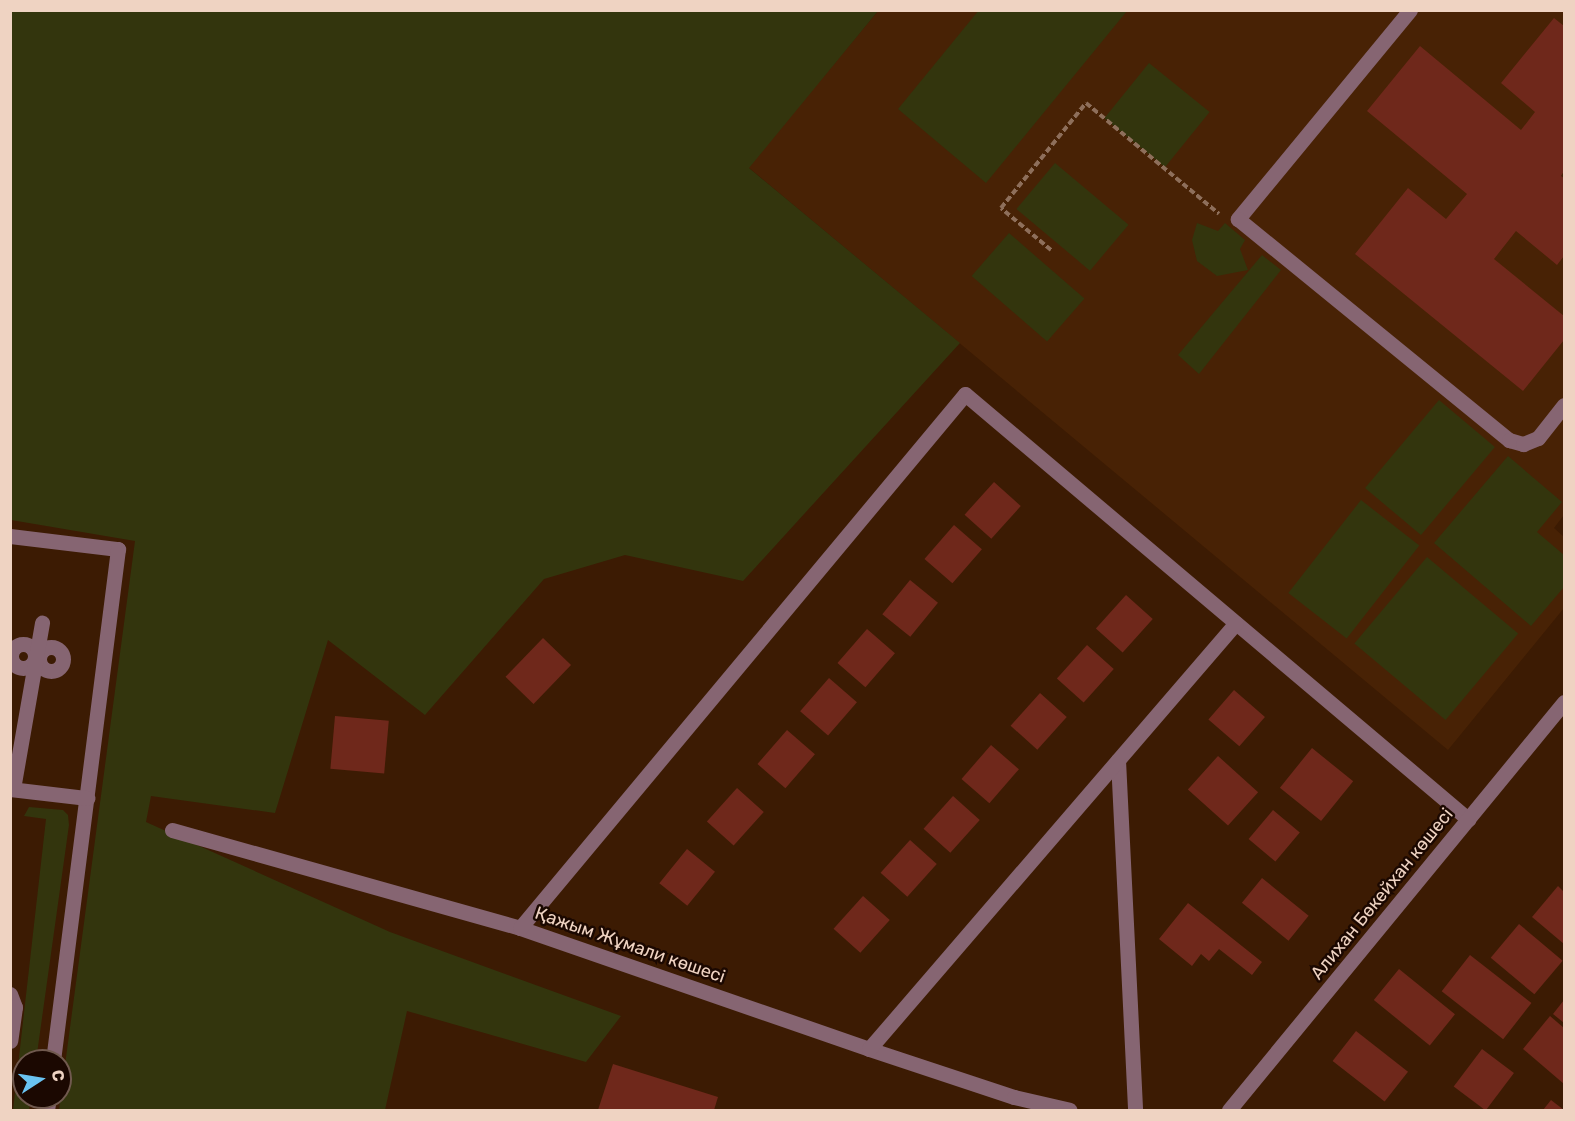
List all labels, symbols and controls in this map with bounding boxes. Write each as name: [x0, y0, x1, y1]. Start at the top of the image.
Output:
street label: Алихан Бөкейхан көшесі: [1306, 804, 1458, 984]
street label: Қажым Жұмали көшесі: [532, 902, 728, 988]
north arrow: [12, 1049, 72, 1109]
text: С: [48, 1068, 69, 1083]

